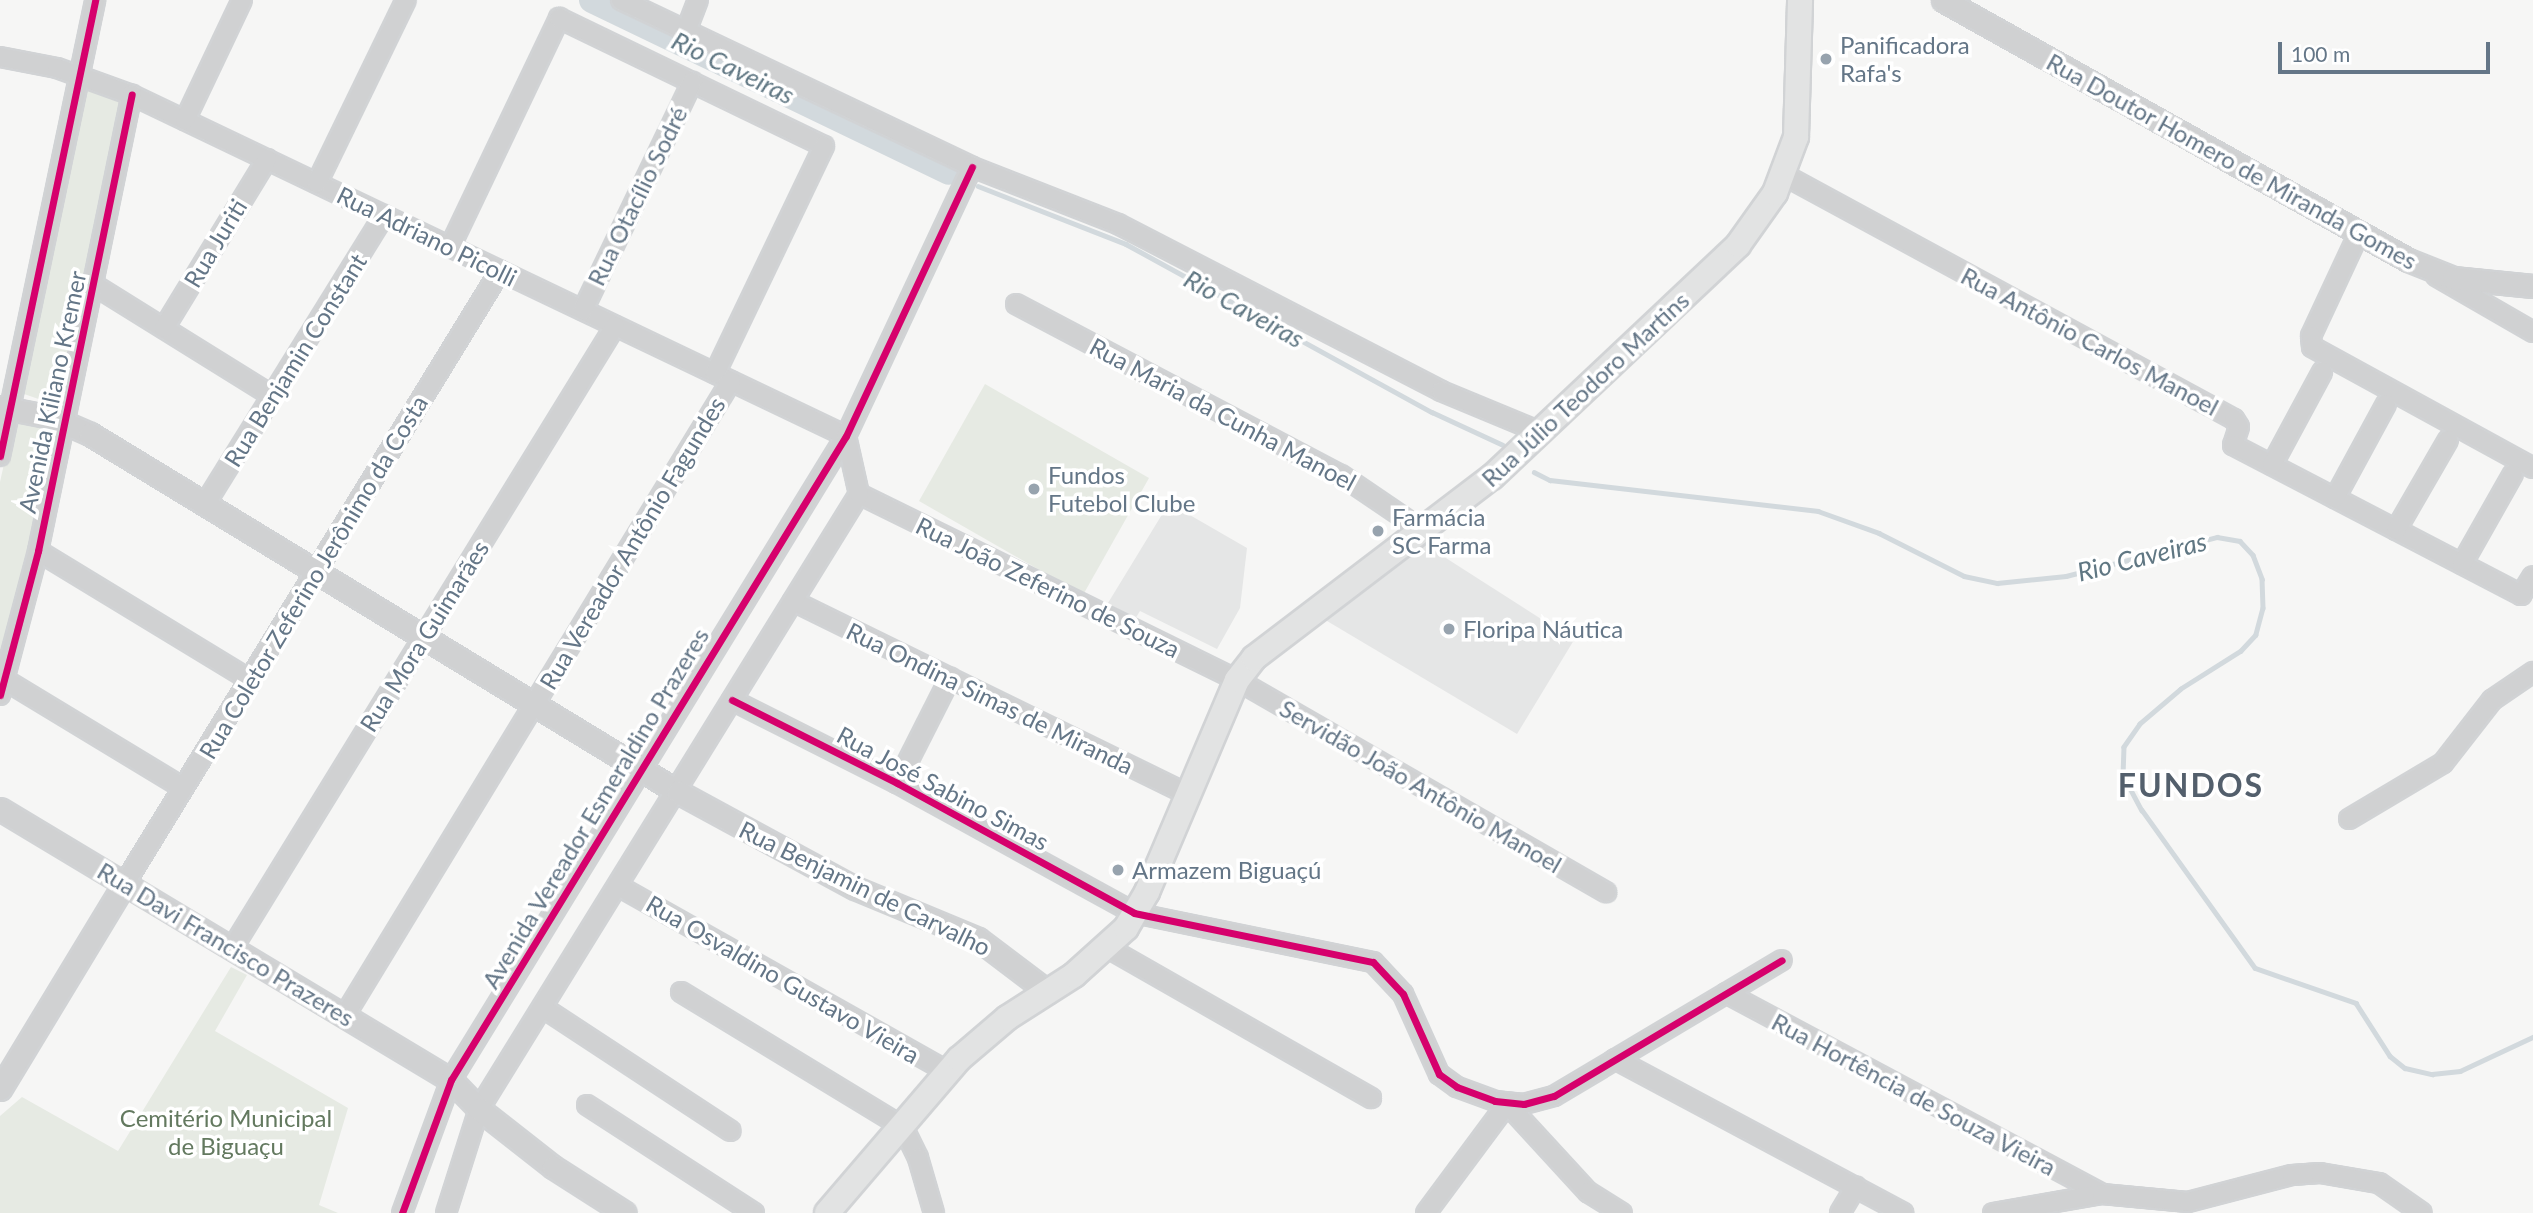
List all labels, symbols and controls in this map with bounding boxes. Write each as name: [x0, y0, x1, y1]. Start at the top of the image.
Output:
water label: Rio Caveiras: [667, 25, 799, 111]
scale bar: [2281, 28, 2493, 72]
place label: Panificadora Rafa's: [1840, 31, 1970, 87]
text: 100 m: [2291, 41, 2350, 66]
street label: Rua Doutor Homero de Miranda Gomes: [2042, 47, 2422, 275]
marker: Panificadora Rafa's: [1818, 51, 1834, 67]
street label: Rua Otacílio Sodré: [581, 102, 693, 290]
street label: Rua Adriano Picolli: [332, 180, 522, 292]
street label: Rua Juriti: [177, 193, 253, 293]
street label: Rua Benjamin Constant: [218, 248, 372, 472]
street label: Rua Antônio Carlos Manoel: [1956, 261, 2224, 421]
water label: Rio Caveiras: [1179, 263, 1309, 355]
street label: Avenida Kiliano Kremer: [12, 268, 92, 516]
street label: Rua Júlio Teodoro Martins: [1475, 285, 1695, 493]
street label: Rua Maria da Cunha Manoel: [1085, 332, 1361, 496]
street label: Rua Coletor Zeferino Jerônimo da Costa: [192, 390, 434, 764]
street label: Rua Vereador Antônio Fagundes: [533, 391, 731, 695]
place label: Fundos Futebol Clube: [1048, 461, 1195, 517]
marker: Fundos Futebol Clube: [1026, 481, 1042, 497]
place label: Farmácia SC Farma: [1392, 503, 1491, 559]
street label: Rua João Zeferino de Souza: [911, 510, 1185, 664]
marker: Farmácia SC Farma: [1370, 523, 1386, 539]
water label: Rio Caveiras: [2074, 526, 2210, 588]
street label: Rua Mora Guimarães: [354, 535, 494, 737]
place label: Floripa Náutica: [1463, 615, 1623, 643]
street label: Rua Ondina Simas de Miranda: [842, 616, 1138, 780]
marker: Floripa Náutica: [1441, 621, 1457, 637]
street label: Avenida Vereador Esmeraldino Prazeres: [475, 622, 715, 994]
street label: Servidão João Antônio Manoel: [1274, 693, 1568, 879]
street label: Rua José Sabino Simas: [832, 720, 1054, 856]
district label: FUNDOS: [2119, 766, 2263, 804]
street label: Rua Benjamin de Carvalho: [735, 815, 995, 961]
street label: Rua Davi Francisco Prazeres: [93, 856, 359, 1032]
place label: Armazem Biguaçú: [1132, 856, 1321, 884]
marker: Armazem Biguaçú: [1110, 862, 1126, 878]
street label: Rua Osvaldino Gustavo Vieira: [641, 889, 925, 1069]
street label: Rua Hortência de Souza Vieira: [1767, 1007, 2061, 1181]
park label: Cemitério Municipal de Biguaçu: [120, 1104, 332, 1160]

